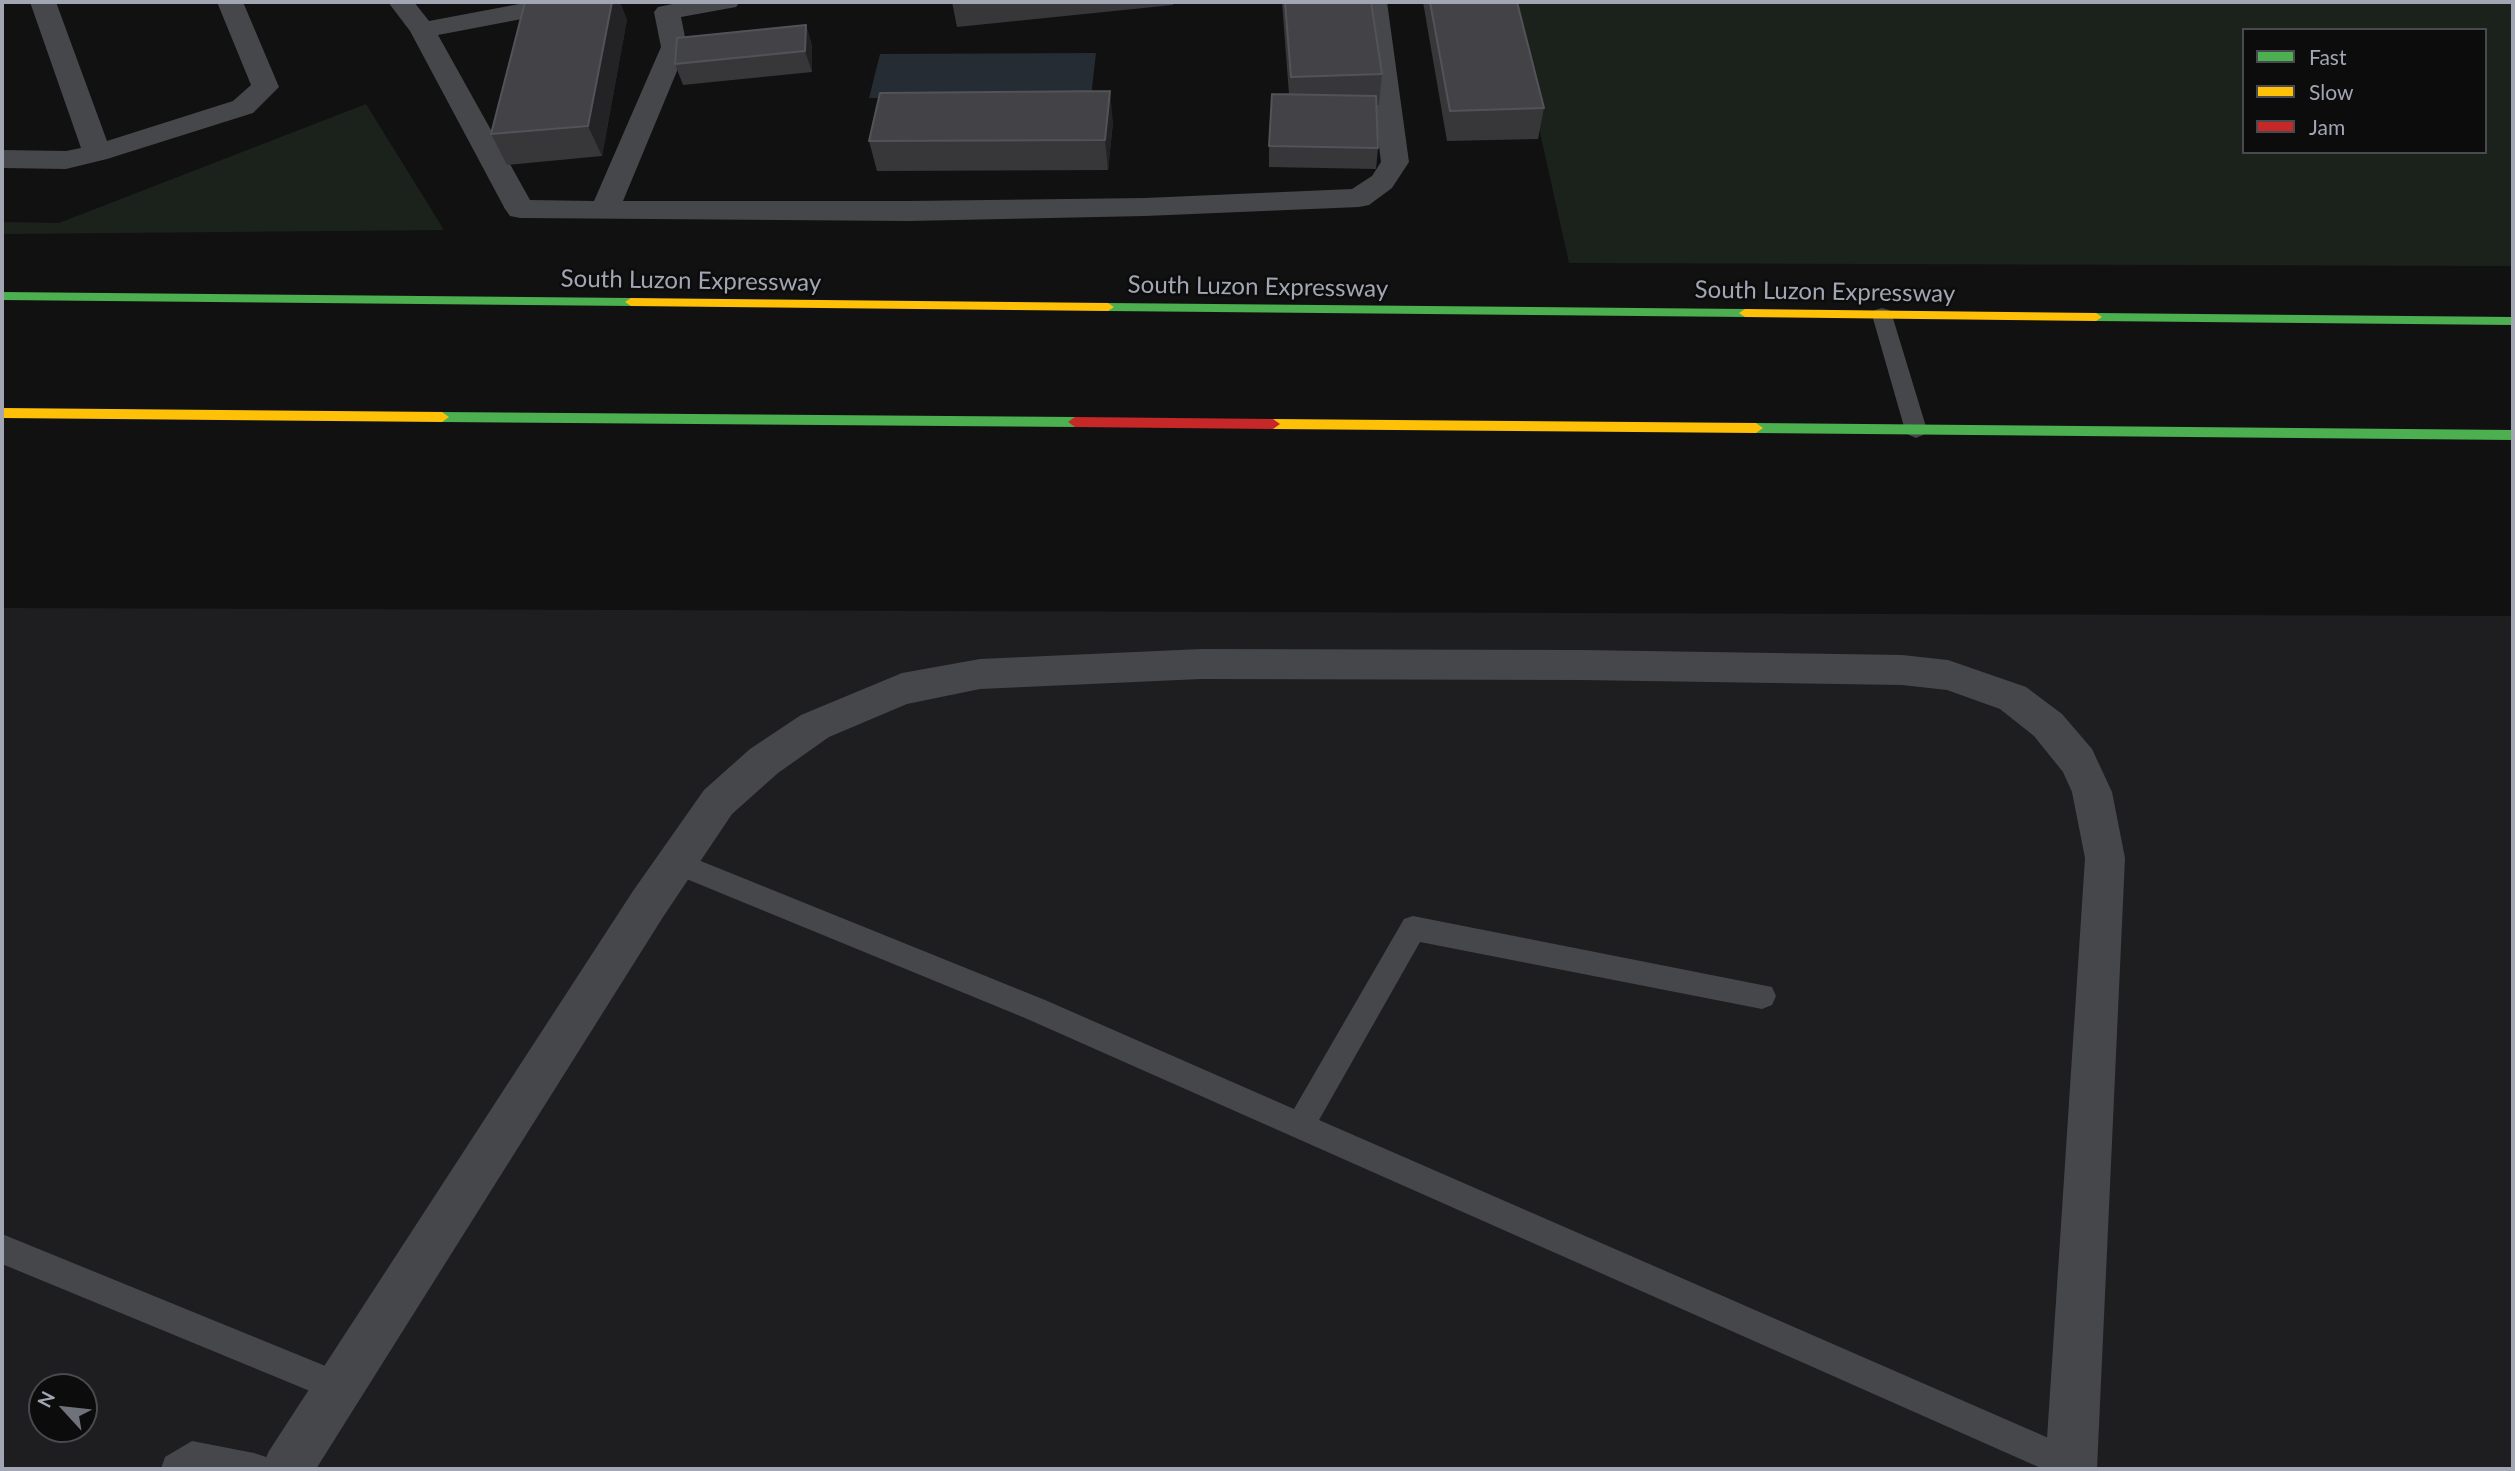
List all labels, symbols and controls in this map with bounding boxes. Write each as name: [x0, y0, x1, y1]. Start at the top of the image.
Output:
legend: [2242, 28, 2487, 154]
text: Fast: [2309, 44, 2346, 69]
text: Slow: [2309, 79, 2353, 104]
text: Jam: [2309, 114, 2345, 139]
street label: South Luzon Expressway: [560, 264, 822, 298]
street label: South Luzon Expressway: [1127, 270, 1389, 304]
street label: South Luzon Expressway: [1694, 275, 1956, 309]
north arrow: [28, 1373, 98, 1443]
text: N: [32, 1387, 59, 1411]

